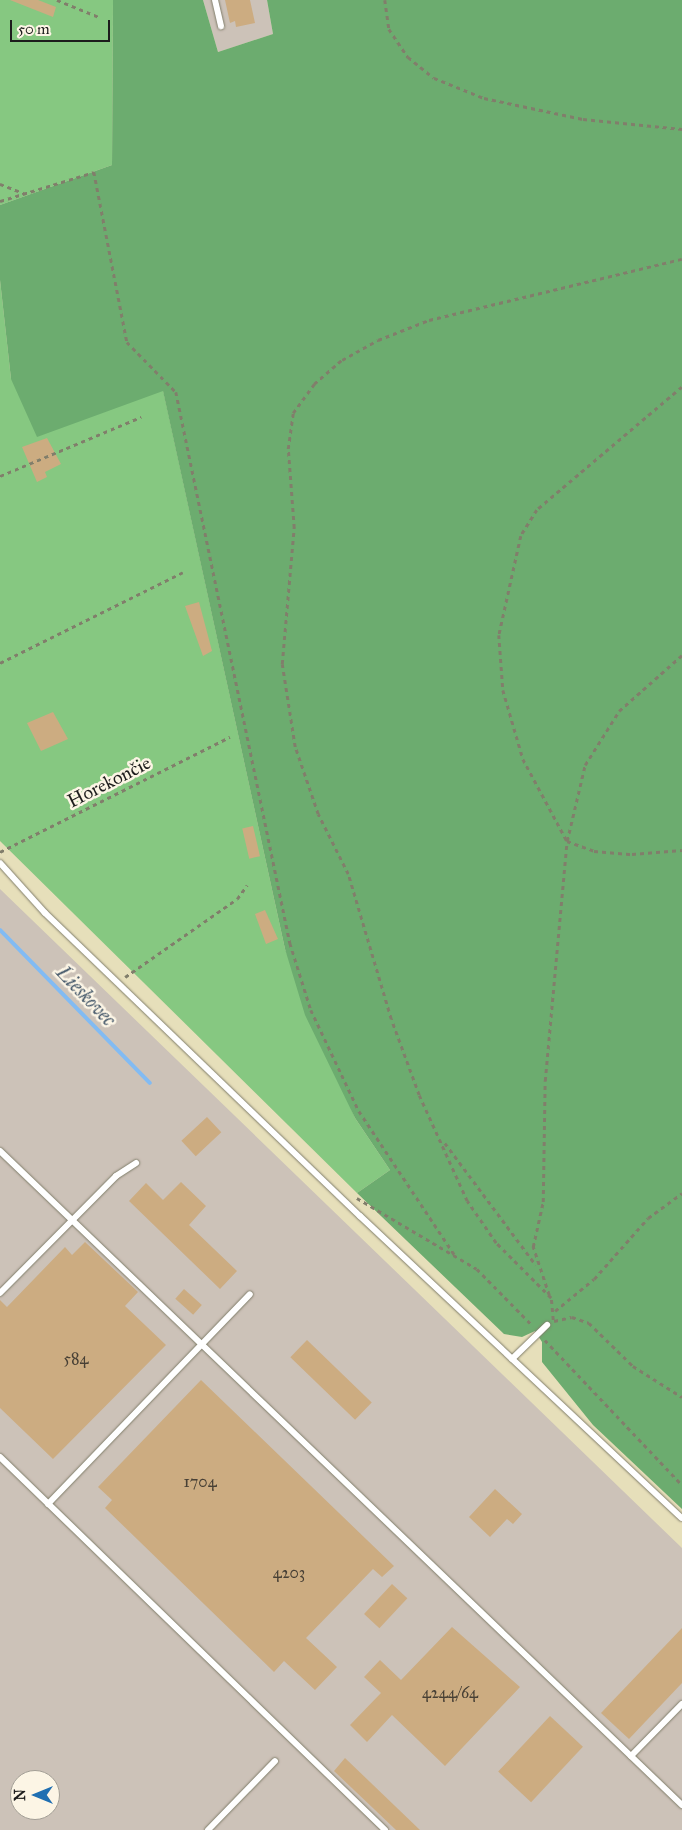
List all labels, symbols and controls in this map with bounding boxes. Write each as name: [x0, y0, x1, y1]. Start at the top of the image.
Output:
scale bar: [12, 10, 112, 42]
text: 50 m: [18, 20, 50, 38]
street label: Horekončie: [64, 751, 154, 813]
water label: Lieskovec: [51, 961, 121, 1031]
house number: 584: [64, 1349, 88, 1369]
house number: 1704: [183, 1472, 217, 1492]
house number: 4203: [273, 1563, 305, 1583]
house number: 4244/64: [422, 1683, 478, 1703]
north arrow: [10, 1770, 60, 1820]
text: N: [12, 1789, 29, 1801]

